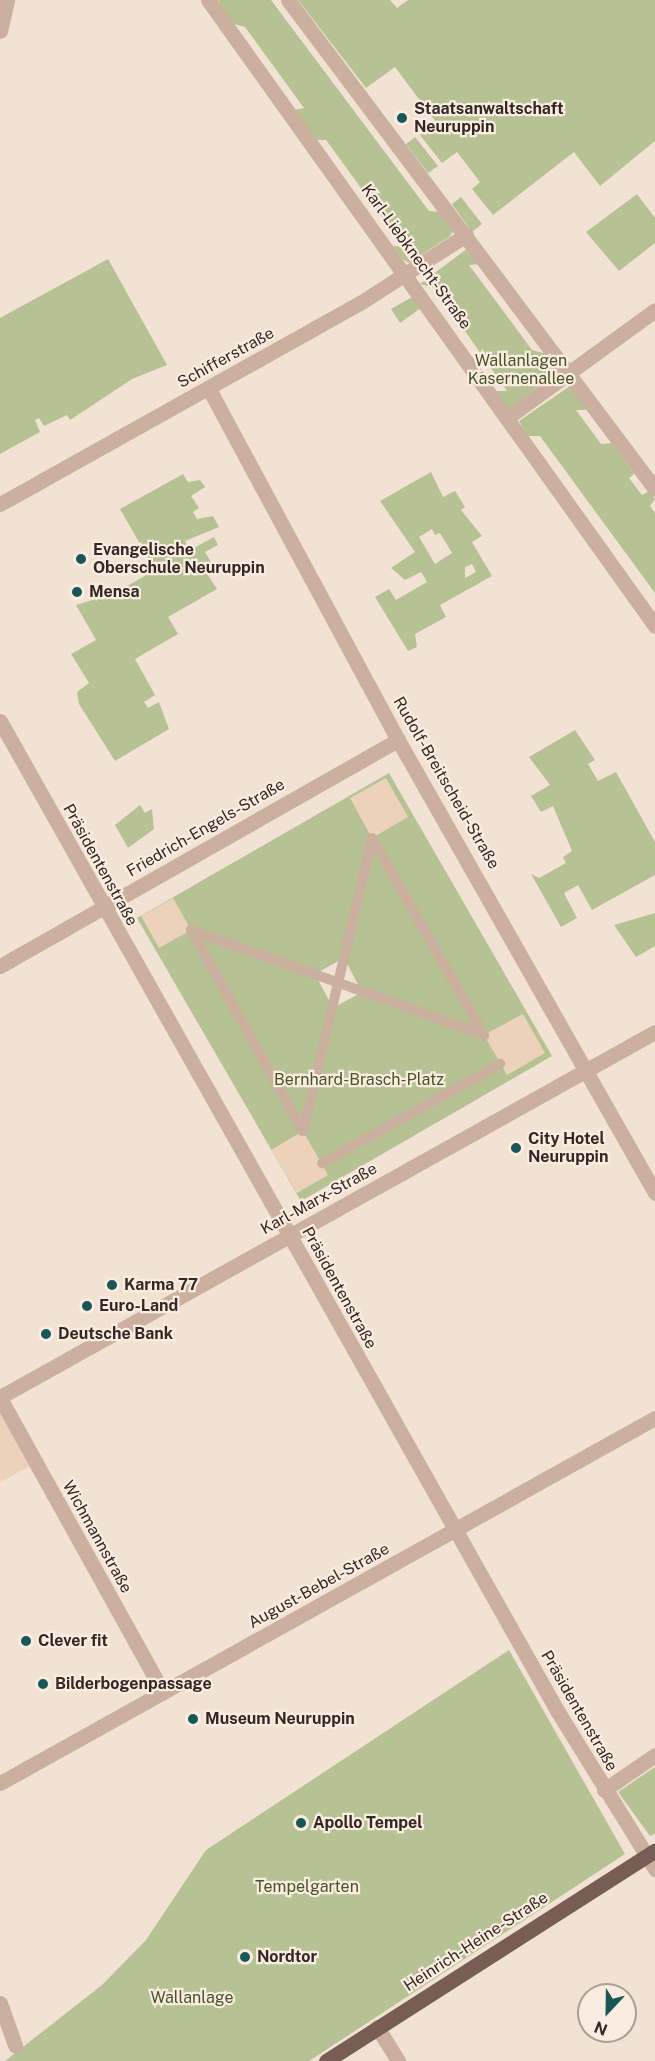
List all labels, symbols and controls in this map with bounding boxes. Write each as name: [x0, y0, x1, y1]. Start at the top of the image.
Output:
place label: Staatsanwaltschaft Neuruppin: [414, 99, 564, 137]
marker: Staatsanwaltschaft Neuruppin: [395, 111, 409, 125]
street label: Karl-Liebknecht-Straße: [357, 181, 475, 333]
street label: Schifferstraße: [174, 324, 278, 392]
park label: Wallanlagen Kasernenallee: [468, 351, 574, 389]
place label: Evangelische Oberschule Neuruppin: [93, 540, 265, 578]
marker: Evangelische Oberschule Neuruppin: [74, 552, 88, 566]
place label: Mensa: [89, 582, 140, 602]
marker: Mensa: [70, 585, 84, 599]
street label: Rudolf-Breitscheid-Straße: [389, 694, 503, 872]
street label: Friedrich-Engels-Straße: [124, 775, 288, 881]
street label: Präsidentenstraße: [59, 801, 141, 929]
park label: Bernhard-Brasch-Platz: [274, 1070, 444, 1090]
place label: City Hotel Neuruppin: [528, 1129, 608, 1167]
marker: City Hotel Neuruppin: [509, 1141, 523, 1155]
street label: Karl-Marx-Straße: [258, 1159, 380, 1239]
street label: Präsidentenstraße: [298, 1224, 380, 1352]
place label: Karma 77: [124, 1275, 198, 1295]
marker: Karma 77: [105, 1278, 119, 1292]
place label: Euro-Land: [99, 1296, 178, 1316]
marker: Euro-Land: [80, 1299, 94, 1313]
place label: Deutsche Bank: [58, 1324, 173, 1344]
marker: Deutsche Bank: [39, 1327, 53, 1341]
street label: Wichmannstraße: [58, 1477, 136, 1597]
street label: August-Bebel-Straße: [245, 1539, 393, 1633]
place label: Clever fit: [38, 1631, 108, 1651]
marker: Clever fit: [19, 1634, 33, 1648]
street label: Präsidentenstraße: [537, 1647, 621, 1775]
place label: Bilderbogenpassage: [55, 1674, 212, 1694]
marker: Bilderbogenpassage: [36, 1677, 50, 1691]
place label: Museum Neuruppin: [205, 1709, 355, 1729]
marker: Museum Neuruppin: [186, 1712, 200, 1726]
place label: Apollo Tempel: [313, 1813, 423, 1833]
marker: Apollo Tempel: [294, 1816, 308, 1830]
park label: Tempelgarten: [255, 1877, 359, 1897]
street label: Heinrich-Heine-Straße: [400, 1888, 552, 1996]
place label: Nordtor: [257, 1947, 317, 1967]
marker: Nordtor: [238, 1950, 252, 1964]
north arrow: [577, 1983, 637, 2043]
park label: Wallanlage: [150, 1988, 234, 2008]
text: N: [591, 2017, 610, 2039]

